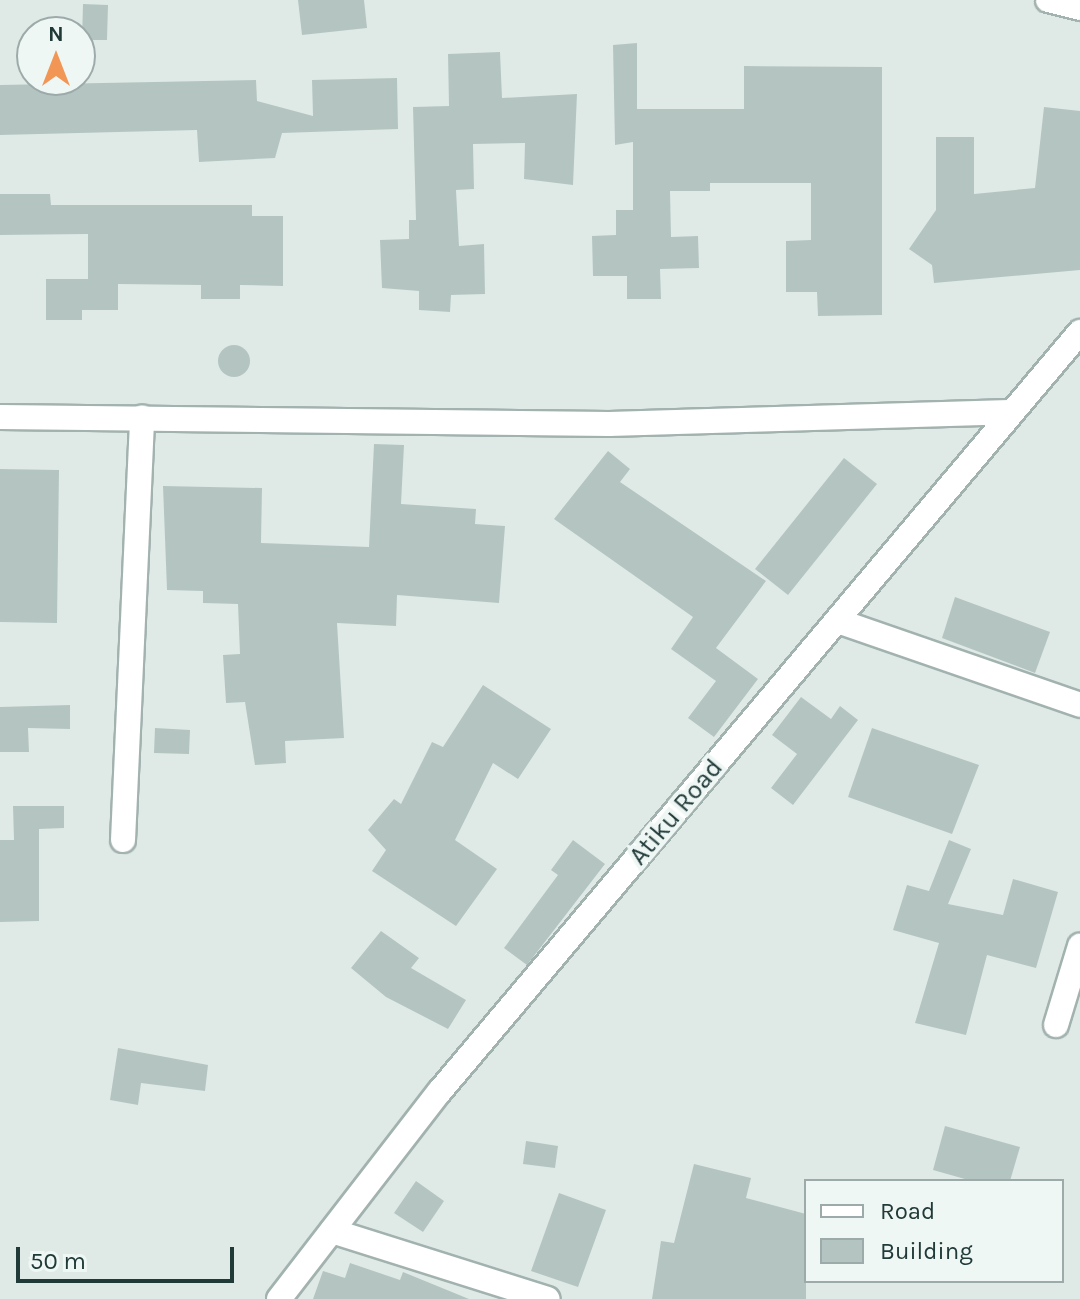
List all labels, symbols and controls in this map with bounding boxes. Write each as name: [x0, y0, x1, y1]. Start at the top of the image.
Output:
north arrow: [16, 16, 96, 96]
text: N: [48, 21, 64, 47]
street label: Atiku Road: [623, 753, 729, 871]
legend: [804, 1179, 1064, 1283]
text: Road: [880, 1197, 935, 1225]
scale bar: [20, 1231, 238, 1281]
text: Building: [880, 1237, 973, 1265]
text: 50 m: [30, 1247, 86, 1275]

